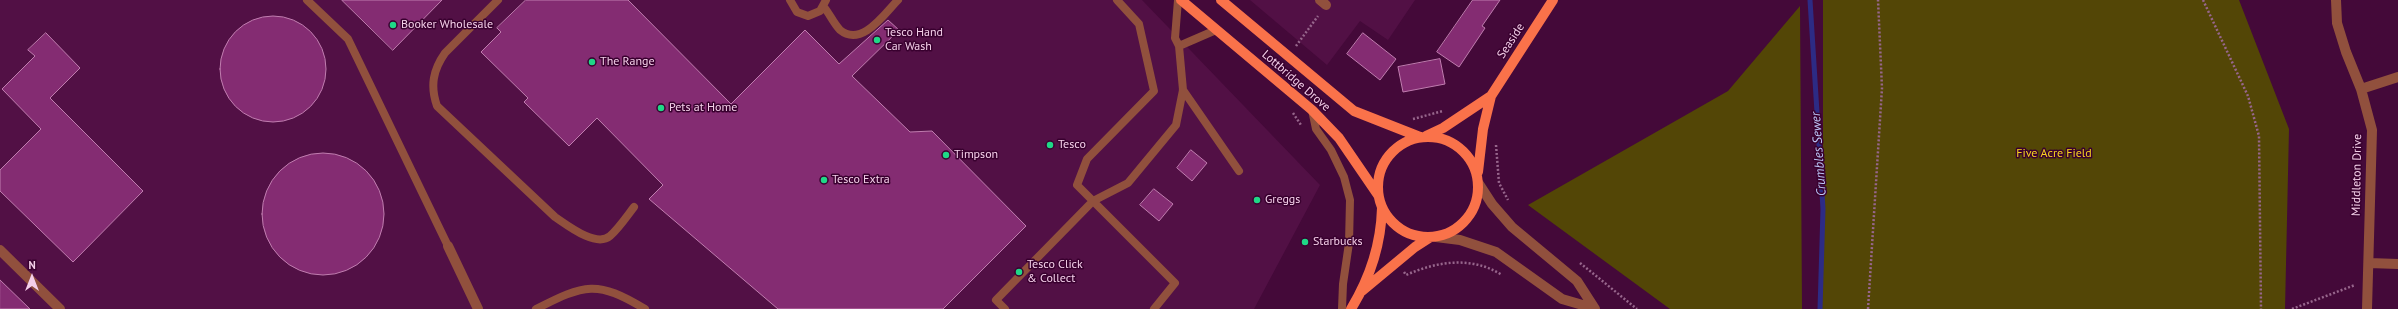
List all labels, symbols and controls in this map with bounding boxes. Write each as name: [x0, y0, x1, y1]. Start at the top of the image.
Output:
place label: Booker Wholesale: [401, 18, 493, 32]
marker: Booker Wholesale: [388, 20, 398, 30]
street label: Seaside: [1494, 21, 1528, 61]
place label: Tesco Hand Car Wash: [885, 26, 943, 54]
marker: Tesco Hand Car Wash: [872, 35, 882, 45]
street label: Lottbridge Drove: [1259, 47, 1333, 115]
place label: The Range: [600, 55, 655, 69]
marker: The Range: [587, 57, 597, 67]
place label: Pets at Home: [669, 101, 737, 115]
marker: Pets at Home: [656, 103, 666, 113]
water label: Crumbles Sewer: [1808, 111, 1830, 197]
street label: Middleton Drive: [2349, 134, 2365, 216]
place label: Tesco: [1058, 138, 1086, 152]
marker: Tesco: [1045, 140, 1055, 150]
park label: Five Acre Field: [2016, 147, 2092, 161]
place label: Timpson: [954, 148, 998, 162]
marker: Timpson: [941, 150, 951, 160]
place label: Tesco Extra: [832, 173, 890, 187]
marker: Tesco Extra: [819, 175, 829, 185]
place label: Greggs: [1265, 193, 1300, 207]
marker: Greggs: [1252, 195, 1262, 205]
place label: Starbucks: [1313, 235, 1363, 249]
marker: Starbucks: [1300, 237, 1310, 247]
north arrow: [12, 257, 52, 297]
text: N: [28, 258, 36, 272]
place label: Tesco Click & Collect: [1027, 258, 1083, 286]
marker: Tesco Click & Collect: [1014, 267, 1024, 277]

